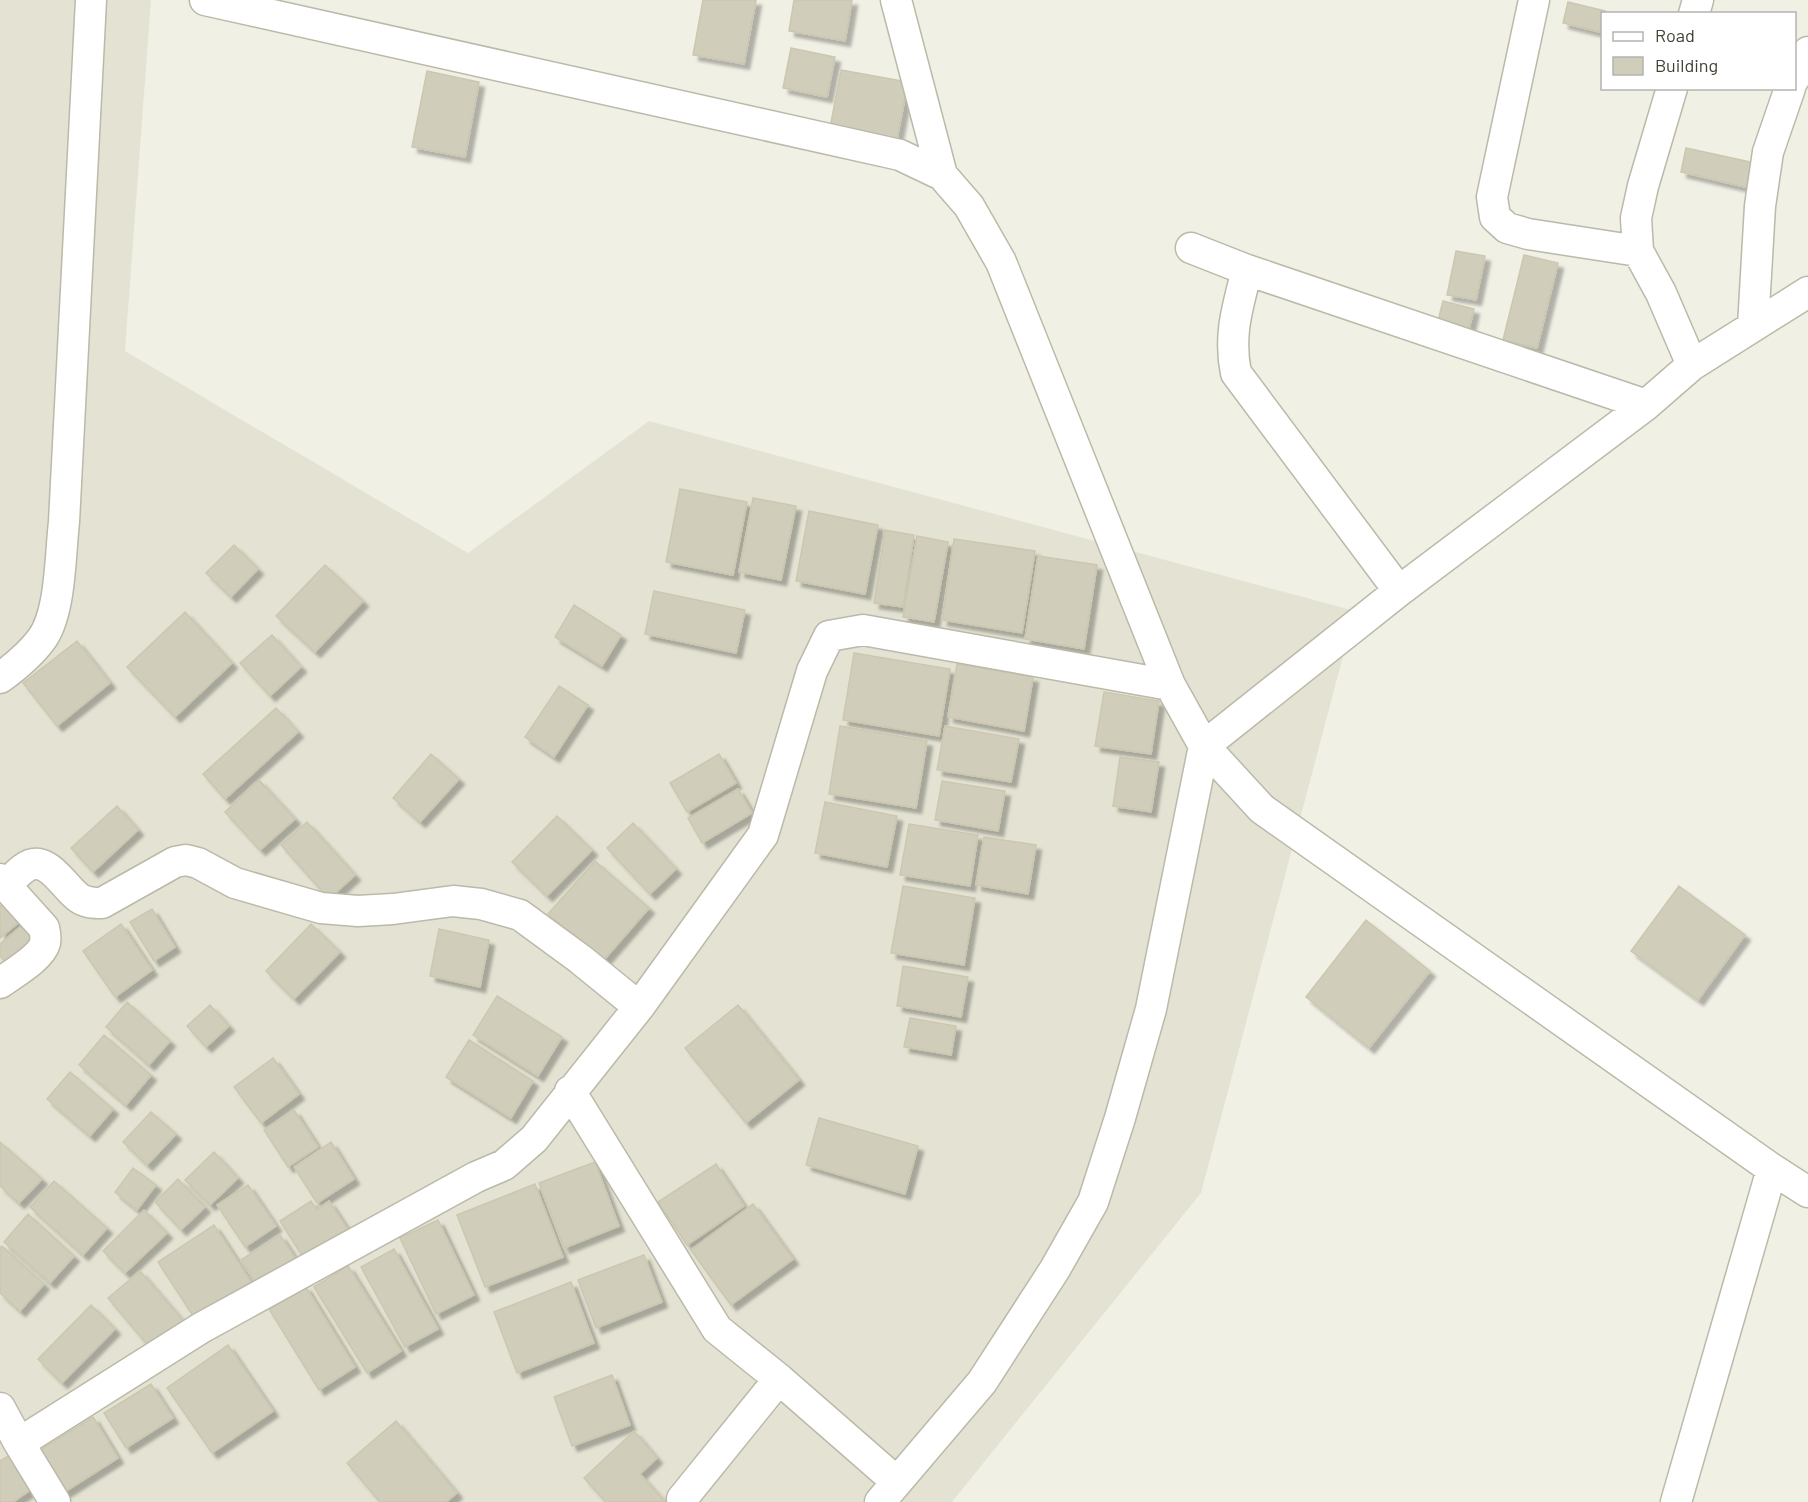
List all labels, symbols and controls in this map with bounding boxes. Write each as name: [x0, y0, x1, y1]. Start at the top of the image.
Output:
legend: [1601, 12, 1796, 90]
text: Road: [1655, 24, 1695, 46]
text: Building: [1655, 54, 1718, 76]

